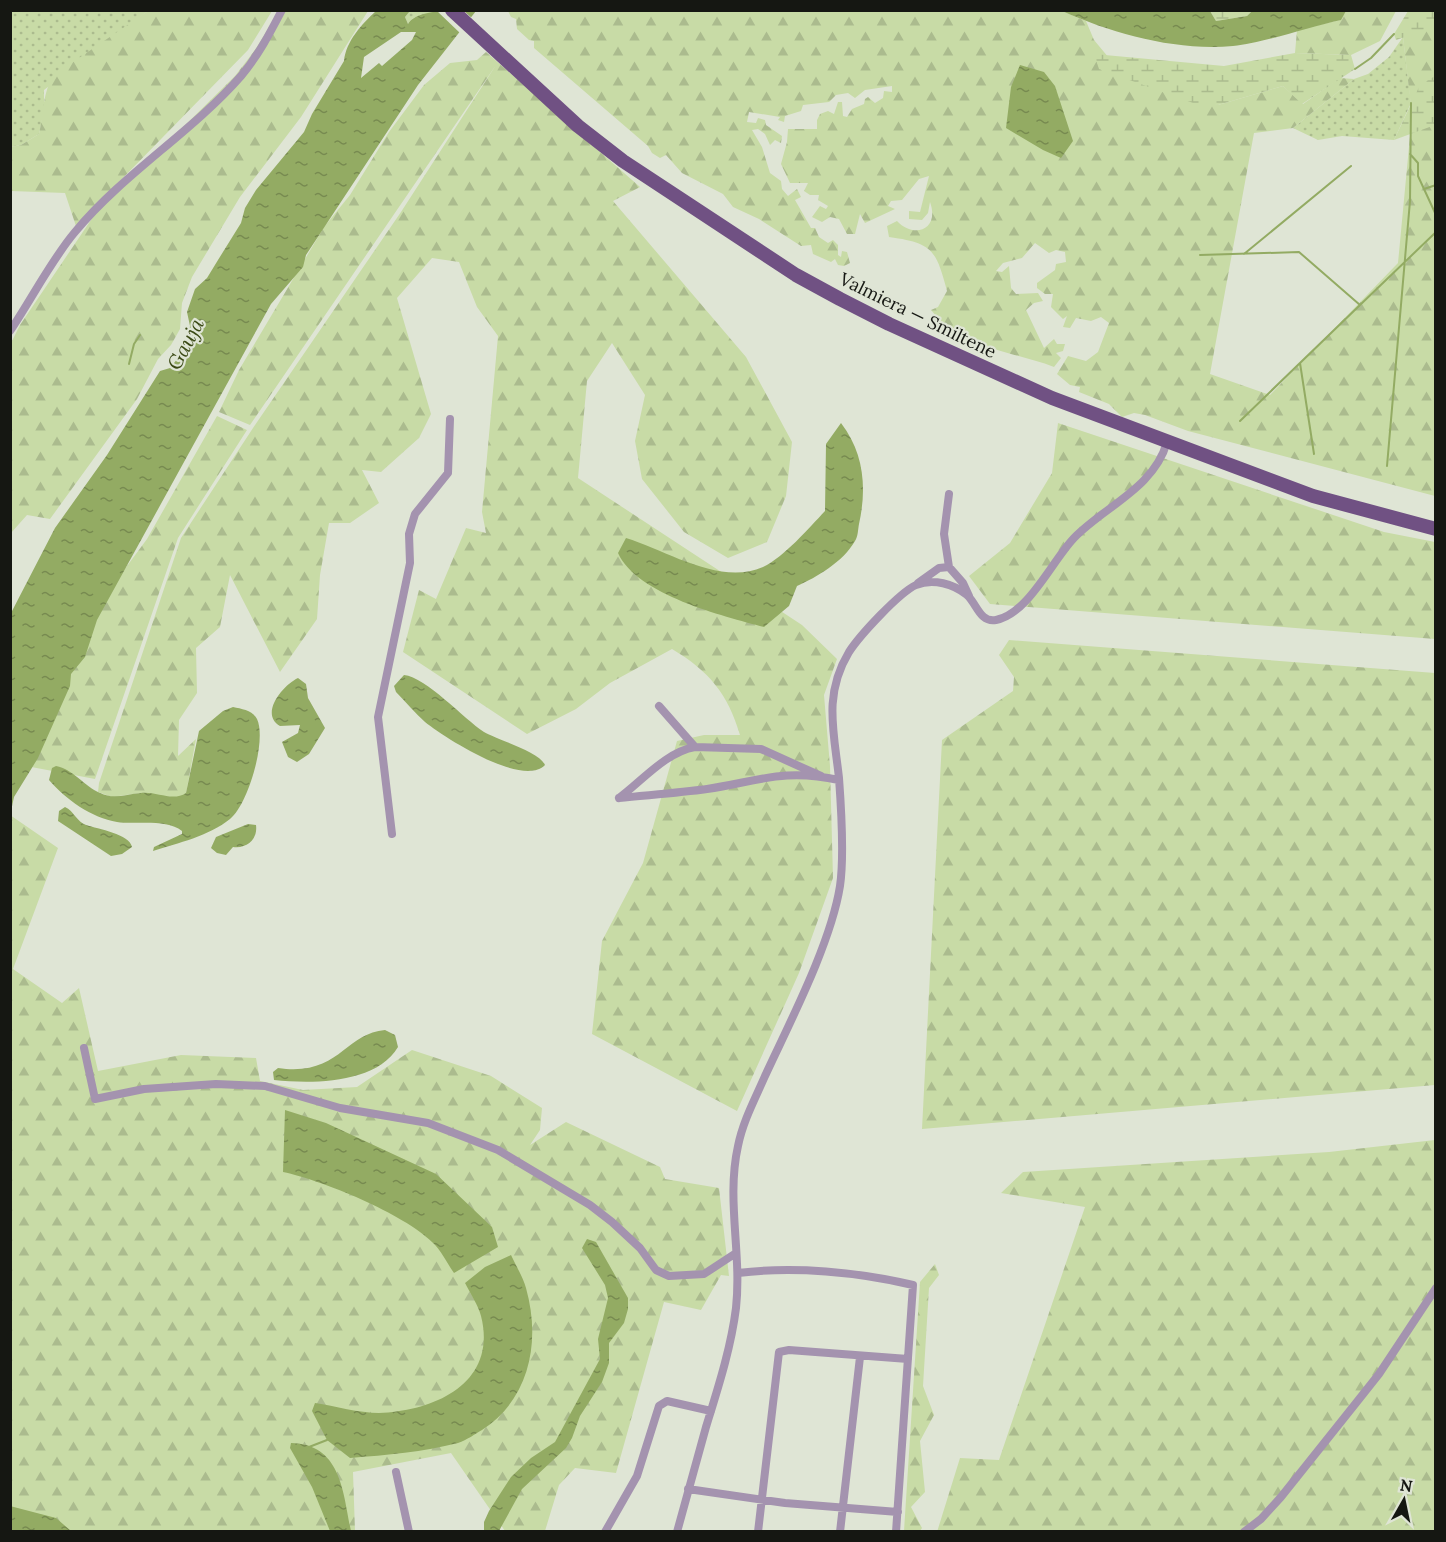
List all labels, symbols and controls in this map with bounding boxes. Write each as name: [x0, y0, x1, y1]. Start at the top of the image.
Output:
street label: Valmiera — Smiltene: [835, 267, 1000, 363]
water label: Gauja: [161, 314, 209, 374]
north arrow: [1374, 1470, 1434, 1530]
text: N: [1399, 1474, 1414, 1496]

